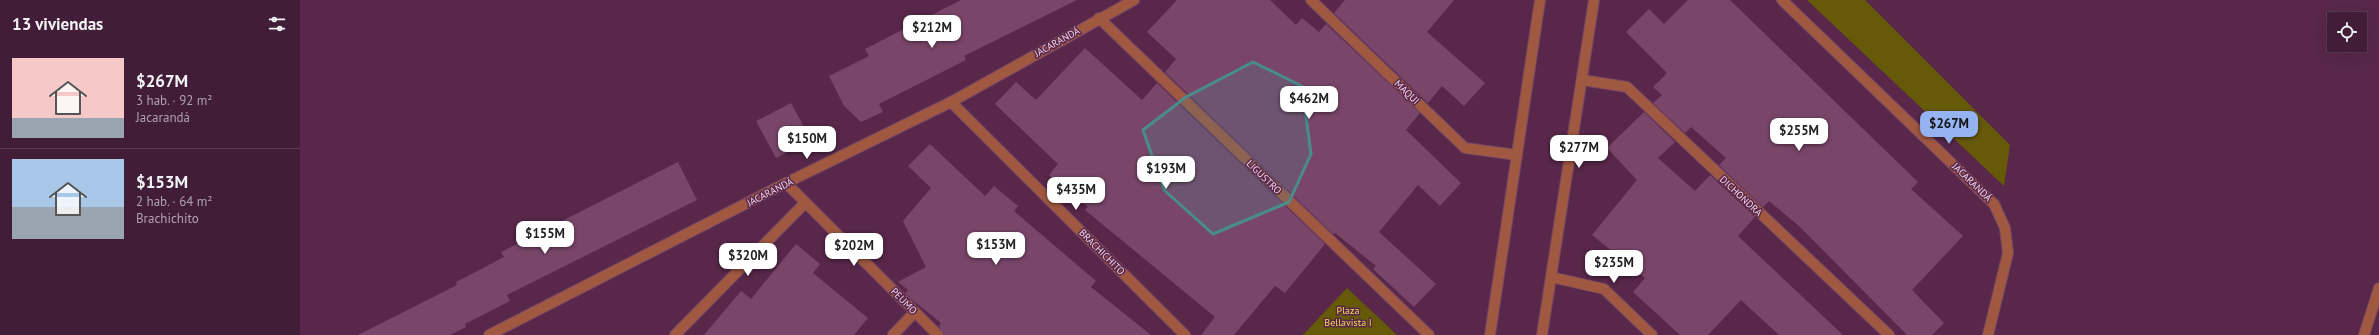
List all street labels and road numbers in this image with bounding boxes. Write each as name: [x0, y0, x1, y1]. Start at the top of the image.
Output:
street label: JACARANDÁ: [1031, 24, 1082, 60]
street label: MAQUI: [1392, 77, 1422, 107]
street label: LIGUSTRO: [1244, 157, 1284, 197]
street label: JACARANDÁ: [1949, 159, 1995, 204]
street label: DICHONDRA: [1717, 173, 1765, 219]
street label: JACARANDÁ: [744, 175, 795, 210]
street label: BRACHICHITO: [1076, 226, 1128, 278]
street label: PEUMO: [888, 285, 920, 317]

